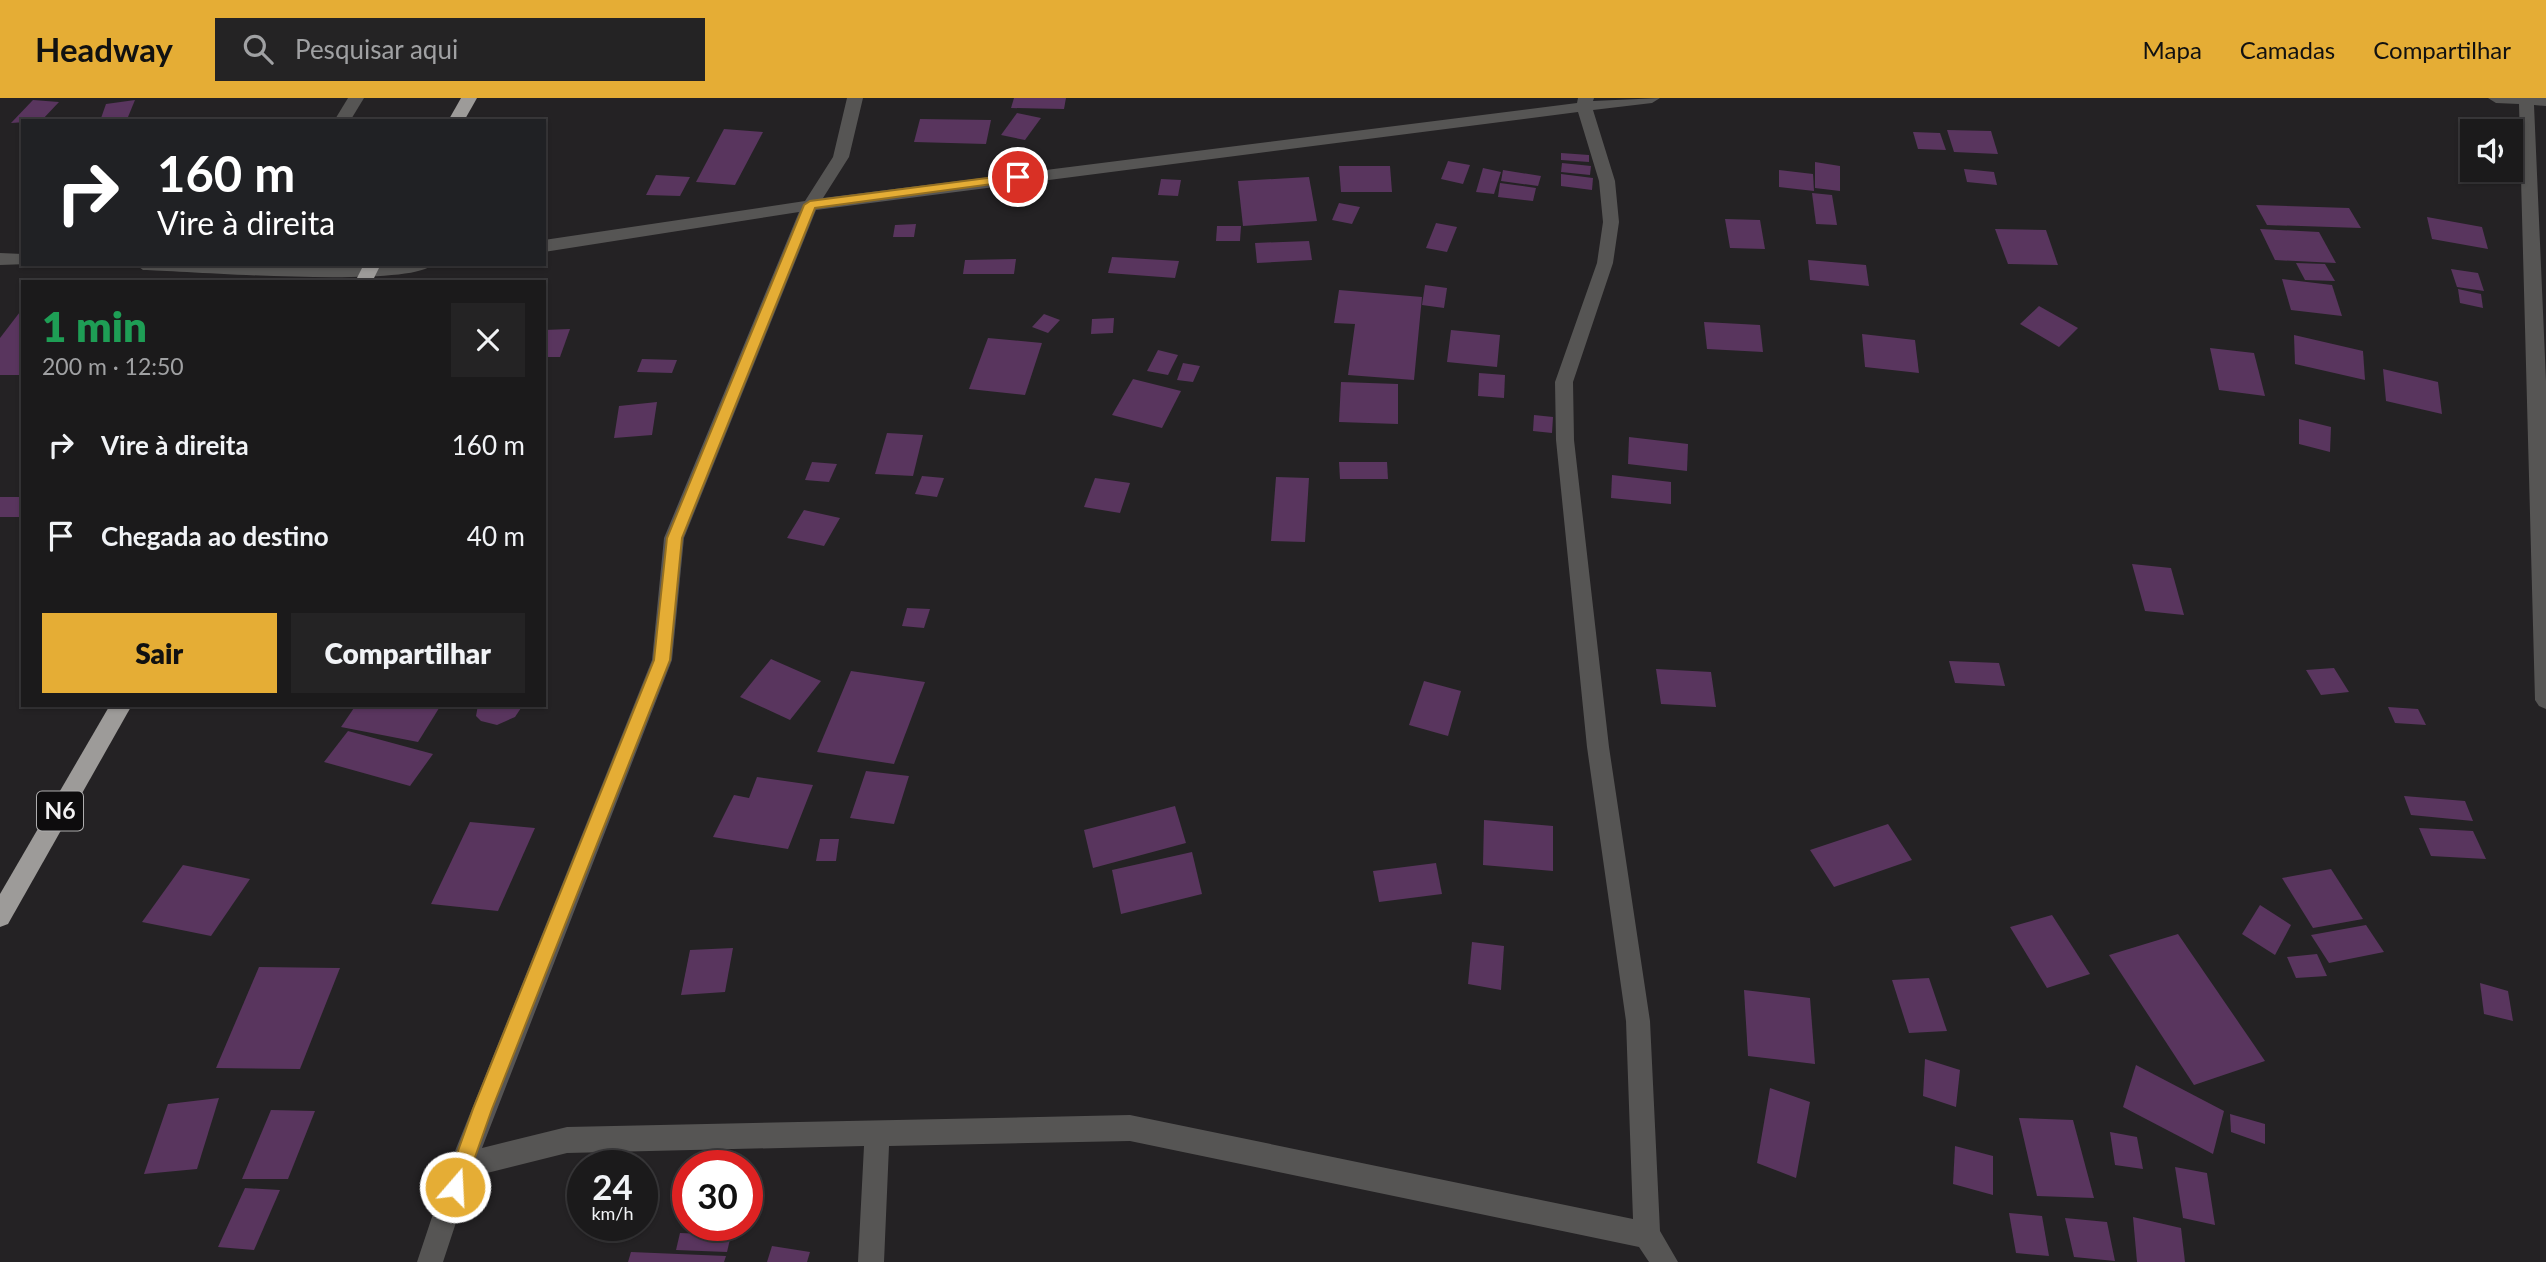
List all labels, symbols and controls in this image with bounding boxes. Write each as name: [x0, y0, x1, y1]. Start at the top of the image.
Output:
search box: [215, 18, 705, 81]
text: Headway: [35, 29, 173, 69]
icon: search: [239, 30, 277, 68]
text: Pesquisar aqui: [295, 33, 458, 65]
text: Mapa: [2143, 35, 2202, 64]
text: Camadas: [2240, 35, 2335, 64]
text: Compartilhar: [2373, 35, 2511, 64]
map controls: [2460, 119, 2523, 182]
button: sound: [2460, 119, 2523, 182]
text: 160 m: [157, 144, 295, 202]
icon: right: [42, 147, 133, 238]
pin: [988, 147, 1048, 207]
icon: arrive: [999, 158, 1037, 196]
text: Vire à direita: [157, 203, 335, 242]
text: 1 min: [42, 301, 147, 351]
button: close: [451, 303, 525, 377]
text: 200 m · 12:50: [42, 352, 184, 380]
icon: right: [42, 426, 80, 464]
text: Vire à direita: [101, 429, 249, 461]
text: 160 m: [452, 429, 525, 461]
icon: arrive: [42, 517, 80, 555]
text: Chegada ao destino: [101, 520, 329, 552]
text: 40 m: [467, 520, 525, 552]
button: Sair: [42, 613, 277, 693]
button: Compartilhar: [291, 613, 525, 693]
road number: N6: [37, 792, 83, 831]
position arrow: [418, 1150, 492, 1224]
speed limit sign: 30: [672, 1150, 763, 1241]
text: 24: [592, 1165, 633, 1207]
text: km/h: [591, 1202, 634, 1224]

